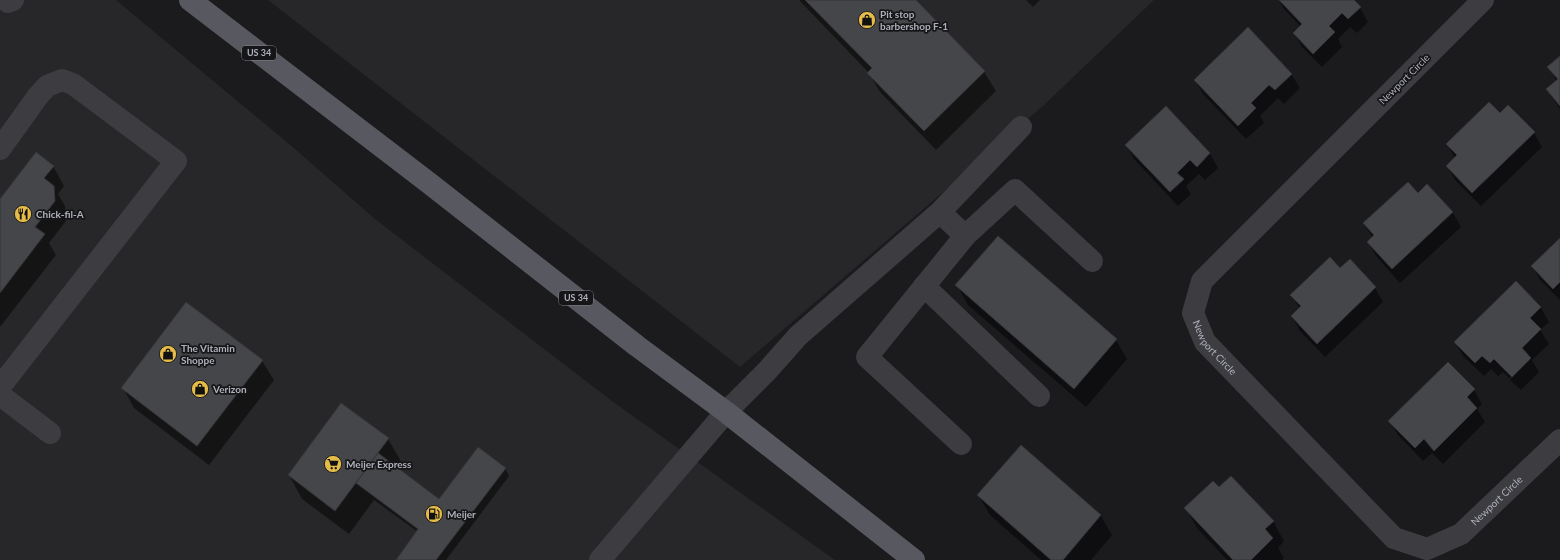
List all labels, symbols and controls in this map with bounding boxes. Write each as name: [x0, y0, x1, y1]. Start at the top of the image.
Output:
place label: Pit stop barbershop F-1: [880, 8, 948, 32]
shop icon: Pit stop barbershop F-1: [857, 10, 877, 30]
road number: US 34: [242, 46, 276, 60]
street label: Newport Circle: [1376, 51, 1432, 107]
restaurant icon: Chick-fil-A: [13, 204, 33, 224]
place label: Chick-fil-A: [36, 208, 84, 220]
road number: US 34: [559, 291, 593, 305]
street label: Newport Circle: [1191, 318, 1239, 377]
place label: The Vitamin Shoppe: [181, 342, 235, 366]
shop icon: The Vitamin Shoppe: [158, 344, 178, 364]
shop icon: Verizon: [190, 379, 210, 399]
place label: Verizon: [212, 383, 247, 395]
supermarket icon: Meijer Express: [323, 454, 343, 474]
place label: Meijer Express: [346, 458, 412, 470]
street label: Newport Circle: [1468, 473, 1525, 528]
fuel station icon: Meijer: [424, 504, 444, 524]
place label: Meijer: [447, 508, 476, 520]

